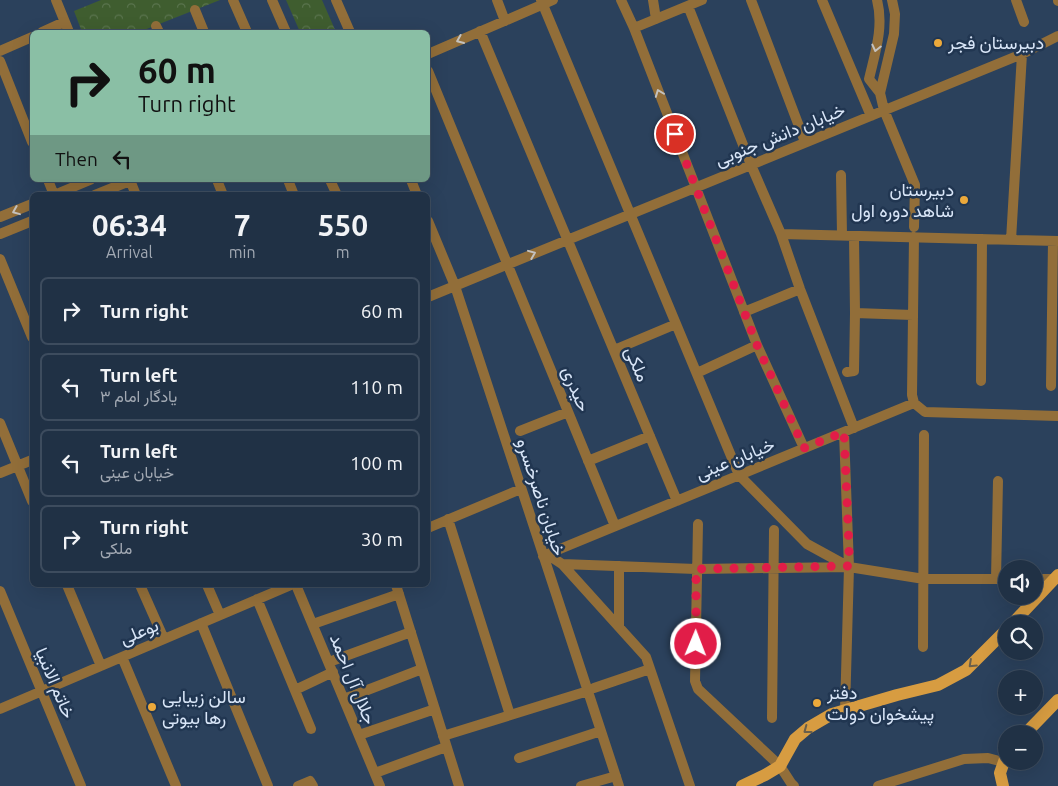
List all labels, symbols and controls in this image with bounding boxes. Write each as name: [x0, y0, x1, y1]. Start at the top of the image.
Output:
place label: دبیرستان فجر: [947, 32, 1044, 54]
one-way arrow: [456, 33, 465, 44]
marker: دبیرستان فجر: [932, 37, 944, 49]
one-way arrow: [871, 44, 882, 53]
icon: right: [55, 50, 120, 115]
text: 60 m: [138, 50, 216, 90]
one-way arrow: [655, 89, 665, 98]
text: Turn right: [138, 91, 236, 116]
street label: خیابان دانش جنوبی: [712, 99, 848, 171]
pin: [654, 113, 696, 155]
icon: arrive: [661, 120, 689, 148]
icon: left: [108, 145, 136, 173]
text: Then: [55, 148, 98, 170]
place label: دبیرستان شاهد دوره اول: [851, 179, 954, 222]
marker: دبیرستان شاهد دوره اول: [958, 194, 970, 206]
one-way arrow: [12, 204, 21, 215]
text: 06:34: [92, 208, 167, 242]
text: 7: [234, 208, 251, 242]
text: 550: [317, 208, 368, 242]
text: Arrival: [106, 243, 153, 261]
text: min: [229, 243, 256, 261]
text: m: [336, 243, 350, 261]
one-way arrow: [527, 250, 536, 260]
icon: right: [57, 297, 85, 325]
text: Turn right: [100, 300, 188, 322]
text: 60 m: [361, 300, 403, 322]
street label: ملکی: [620, 343, 654, 385]
street label: حیدری: [557, 363, 595, 415]
text: Turn left: [100, 364, 178, 386]
icon: left: [57, 373, 85, 401]
text: 110 m: [350, 376, 403, 398]
text: یادگار امام ۳: [100, 387, 177, 405]
street label: خیابان عینی: [692, 433, 778, 485]
street label: خیابان ناصرخسرو: [512, 436, 570, 558]
text: Turn left: [100, 440, 178, 462]
icon: left: [57, 449, 85, 477]
text: 100 m: [350, 452, 403, 474]
text: خیابان عینی: [100, 463, 174, 481]
text: Turn right: [100, 516, 188, 538]
icon: right: [57, 525, 85, 553]
text: 30 m: [361, 528, 403, 550]
text: ملکی: [100, 539, 132, 557]
map controls: [998, 560, 1043, 770]
button: sound: [998, 560, 1043, 605]
street label: بوعلی: [116, 614, 162, 650]
button: search: [998, 615, 1043, 660]
position arrow: [669, 617, 721, 669]
street label: جلال آل احمد: [325, 631, 381, 727]
street label: خاتم الانبیا: [29, 644, 80, 722]
one-way arrow: [968, 658, 977, 667]
button: +: [998, 670, 1043, 715]
place label: دفتر پیشخوان دولت: [826, 682, 934, 726]
place label: سالن زیبایی رها بیوتی: [162, 686, 246, 729]
marker: دفتر پیشخوان دولت: [811, 697, 823, 709]
marker: سالن زیبایی رها بیوتی: [146, 701, 158, 713]
one-way arrow: [804, 725, 813, 733]
button: −: [998, 725, 1043, 770]

